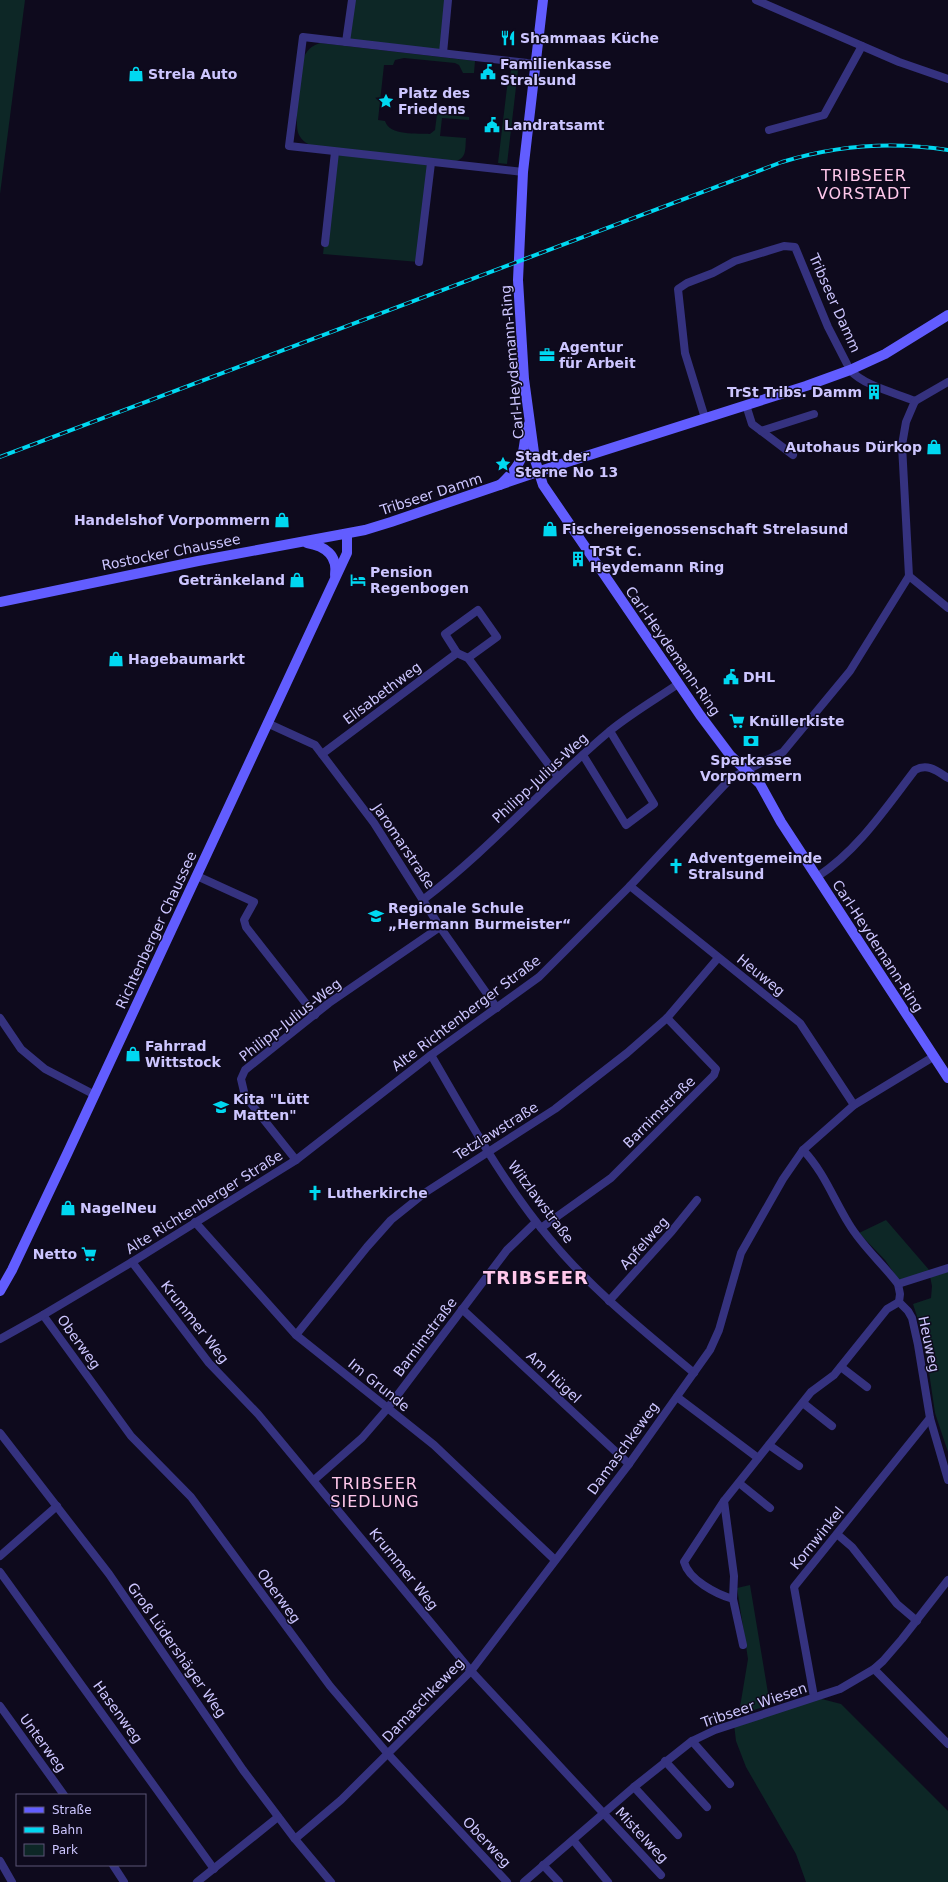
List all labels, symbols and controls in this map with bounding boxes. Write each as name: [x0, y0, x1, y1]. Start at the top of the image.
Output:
restaurant icon: Shammaas Küche: [499, 29, 517, 47]
place label: Shammaas Küche: [520, 30, 659, 46]
place label: Familienkasse Stralsund: [500, 56, 612, 88]
public building icon: Familienkasse Stralsund: [479, 63, 497, 81]
shop icon: Strela Auto: [127, 65, 145, 83]
place label: Strela Auto: [148, 66, 238, 82]
place label: Platz des Friedens: [398, 85, 470, 117]
place icon: Platz des Friedens: [377, 92, 395, 110]
public building icon: Landratsamt: [483, 116, 501, 134]
place label: Landratsamt: [504, 117, 605, 133]
district label: TRIBSEER VORSTADT: [817, 166, 911, 203]
street label: Tribseer Damm: [806, 250, 864, 355]
street label: Carl-Heydemann-Ring: [497, 284, 527, 440]
place label: Agentur für Arbeit: [559, 339, 636, 371]
office icon: Agentur für Arbeit: [538, 346, 556, 364]
building icon: TrSt Tribs. Damm: [865, 383, 883, 401]
place label: TrSt Tribs. Damm: [727, 384, 862, 400]
shop icon: Autohaus Dürkop: [925, 438, 943, 456]
place label: Autohaus Dürkop: [785, 439, 922, 455]
place label: Stadt der Sterne No 13: [515, 448, 618, 480]
place icon: Stadt der Sterne No 13: [494, 455, 512, 473]
street label: Tribseer Damm: [377, 470, 484, 518]
shop icon: Handelshof Vorpommern: [273, 511, 291, 529]
place label: Handelshof Vorpommern: [74, 512, 270, 528]
shop icon: Fischereigenossenschaft Strelasund: [541, 520, 559, 538]
place label: Fischereigenossenschaft Strelasund: [562, 521, 848, 537]
street label: Rostocker Chaussee: [100, 531, 242, 573]
place label: TrSt C. Heydemann Ring: [590, 543, 724, 575]
building icon: TrSt C. Heydemann Ring: [569, 550, 587, 568]
place label: Pension Regenbogen: [370, 564, 469, 596]
shop icon: Getränkeland: [288, 571, 306, 589]
hotel icon: Pension Regenbogen: [349, 571, 367, 589]
place label: Getränkeland: [178, 572, 285, 588]
street label: Carl-Heydemann-Ring: [622, 583, 724, 719]
shop icon: Hagebaumarkt: [107, 650, 125, 668]
place label: Hagebaumarkt: [128, 651, 245, 667]
street label: Elisabethweg: [340, 659, 424, 727]
public building icon: DHL: [722, 668, 740, 686]
place label: DHL: [743, 669, 775, 685]
supermarket icon: Knüllerkiste: [728, 712, 746, 730]
place label: Knüllerkiste: [749, 713, 844, 729]
street label: Philipp-Julius-Weg: [489, 730, 591, 826]
bank icon: Sparkasse Vorpommern: [742, 732, 760, 750]
place label: Sparkasse Vorpommern: [700, 752, 802, 784]
street label: Jaromarstraße: [369, 800, 438, 892]
street label: Richtenberger Chaussee: [112, 849, 200, 1011]
place label: Adventgemeinde Stralsund: [688, 850, 822, 882]
church icon: Adventgemeinde Stralsund: [667, 857, 685, 875]
street label: Carl-Heydemann-Ring: [829, 877, 927, 1015]
place label: Regionale Schule „Hermann Burmeister“: [388, 900, 571, 932]
school or university icon: Regionale Schule „Hermann Burmeister“: [367, 907, 385, 925]
street label: Heuweg: [734, 951, 788, 999]
street label: Alte Richtenberger Straße: [388, 952, 544, 1074]
street label: Philipp-Julius-Weg: [236, 975, 344, 1065]
place label: Fahrrad Wittstock: [145, 1038, 222, 1070]
shop icon: Fahrrad Wittstock: [124, 1045, 142, 1063]
street label: Barnimstraße: [620, 1073, 698, 1151]
place label: Kita "Lütt Matten": [233, 1091, 310, 1123]
school or university icon: Kita "Lütt Matten": [212, 1098, 230, 1116]
street label: Tetzlawstraße: [450, 1099, 541, 1164]
street label: Alte Richtenberger Straße: [123, 1147, 285, 1257]
street label: Witzlawstraße: [505, 1158, 577, 1246]
church icon: Lutherkirche: [306, 1184, 324, 1202]
place label: Lutherkirche: [327, 1185, 428, 1201]
shop icon: NagelNeu: [59, 1199, 77, 1217]
place label: NagelNeu: [80, 1200, 157, 1216]
street label: Apfelweg: [616, 1214, 672, 1272]
supermarket icon: Netto: [80, 1245, 98, 1263]
place label: Netto: [33, 1246, 77, 1262]
district label: TRIBSEER: [483, 1267, 589, 1288]
street label: Krummer Weg: [158, 1278, 232, 1366]
street label: Barnimstraße: [390, 1294, 460, 1380]
street label: Oberweg: [54, 1312, 104, 1372]
street label: Heuweg: [915, 1314, 943, 1374]
street label: Am Hügel: [524, 1348, 584, 1406]
street label: Im Grunde: [345, 1355, 413, 1415]
street label: Damaschkeweg: [584, 1399, 662, 1497]
district label: TRIBSEER SIEDLUNG: [330, 1474, 420, 1511]
street label: Kornwinkel: [787, 1504, 847, 1572]
street label: Krummer Weg: [366, 1525, 442, 1613]
street label: Oberweg: [254, 1566, 304, 1626]
street label: Groß Lüdershäger Weg: [124, 1580, 230, 1720]
street label: Damaschkeweg: [379, 1655, 467, 1745]
street label: Hasenweg: [90, 1678, 146, 1746]
street label: Tribseer Wiesen: [698, 1679, 809, 1731]
street label: Unterweg: [17, 1711, 69, 1775]
legend: [16, 1794, 146, 1866]
text: Straße: [52, 1803, 92, 1817]
street label: Mistelweg: [612, 1804, 672, 1866]
street label: Oberweg: [460, 1813, 514, 1871]
text: Bahn: [52, 1823, 83, 1837]
text: Park: [52, 1843, 78, 1857]

